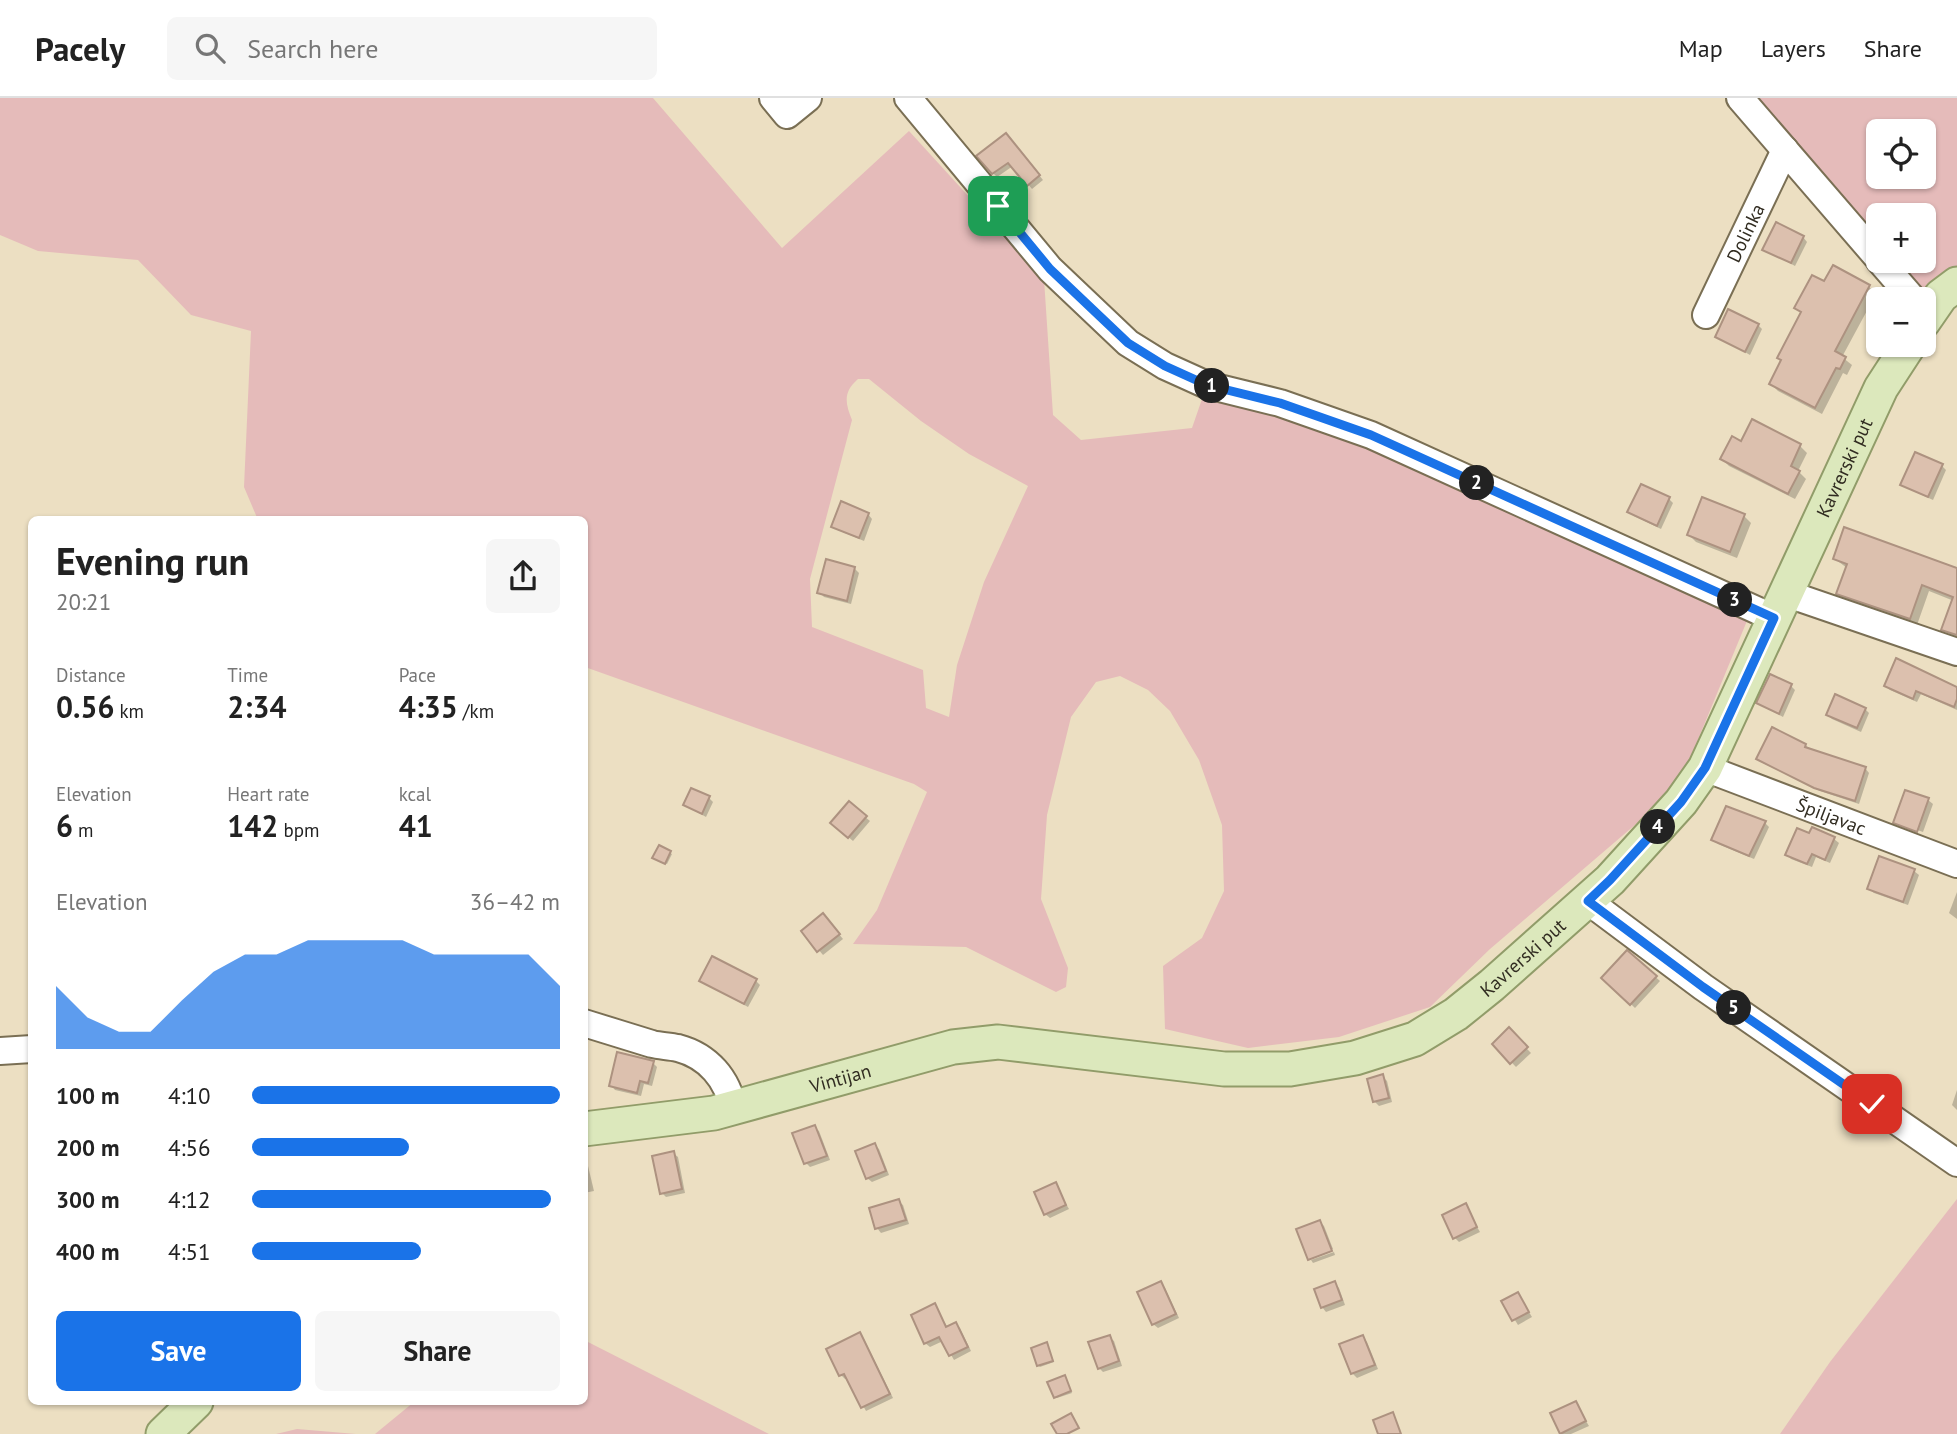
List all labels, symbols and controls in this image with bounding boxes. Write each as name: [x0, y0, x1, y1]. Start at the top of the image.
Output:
search box: [167, 17, 657, 80]
text: Pacely: [35, 27, 125, 70]
icon: search: [191, 29, 229, 67]
text: Search here: [247, 32, 378, 65]
text: Map: [1679, 33, 1723, 64]
text: Layers: [1761, 33, 1826, 64]
text: Share: [1864, 33, 1922, 64]
map controls: [1866, 119, 1936, 357]
button: locate: [1866, 119, 1936, 189]
pin: [968, 176, 1028, 236]
icon: arrive: [979, 187, 1017, 225]
street label: Dolinka: [1721, 200, 1770, 266]
button: +: [1866, 203, 1936, 273]
button: −: [1866, 287, 1936, 357]
pin: 1: [1194, 368, 1230, 404]
text: 1: [1206, 373, 1217, 397]
street label: Kavrerski put: [1811, 414, 1878, 521]
pin: 2: [1460, 466, 1494, 500]
text: 2: [1471, 470, 1482, 494]
text: Evening run: [56, 536, 249, 585]
button: share: [486, 539, 560, 613]
pin: 3: [1718, 582, 1752, 618]
text: 20:21: [56, 587, 111, 616]
text: 3: [1729, 587, 1740, 611]
text: Distance: [56, 663, 126, 687]
text: Time: [227, 663, 268, 687]
text: Pace: [399, 663, 436, 687]
text: 0.56: [56, 687, 114, 726]
text: 2:34: [227, 687, 286, 726]
text: 4:35: [399, 687, 458, 726]
text: km: [114, 699, 144, 723]
text: /km: [458, 699, 494, 723]
text: Elevation: [56, 782, 132, 806]
text: Heart rate: [227, 782, 309, 806]
text: kcal: [399, 782, 431, 806]
street label: Špiljavac: [1793, 792, 1869, 840]
text: 6: [56, 806, 73, 845]
text: 142: [227, 806, 278, 845]
text: 41: [399, 806, 433, 845]
pin: 4: [1640, 810, 1676, 844]
text: 4: [1652, 814, 1663, 838]
text: m: [73, 818, 94, 842]
text: bpm: [278, 818, 319, 842]
text: Elevation: [56, 887, 148, 916]
text: 36–42 m: [470, 887, 560, 916]
street label: Kavrerski put: [1475, 913, 1571, 1002]
pin: 5: [1716, 990, 1752, 1026]
text: 5: [1728, 995, 1739, 1019]
street label: Vintijan: [806, 1058, 874, 1098]
pin: [1842, 1074, 1902, 1134]
text: 100 m: [56, 1081, 119, 1110]
text: 4:10: [168, 1081, 211, 1110]
icon: check: [1853, 1085, 1891, 1123]
text: 200 m: [56, 1133, 119, 1162]
text: 4:56: [168, 1133, 211, 1162]
text: 300 m: [56, 1185, 119, 1214]
text: 4:12: [168, 1185, 211, 1214]
text: 400 m: [56, 1237, 119, 1266]
text: 4:51: [168, 1237, 211, 1266]
button: Save: [56, 1311, 301, 1391]
button: Share: [315, 1311, 560, 1391]

